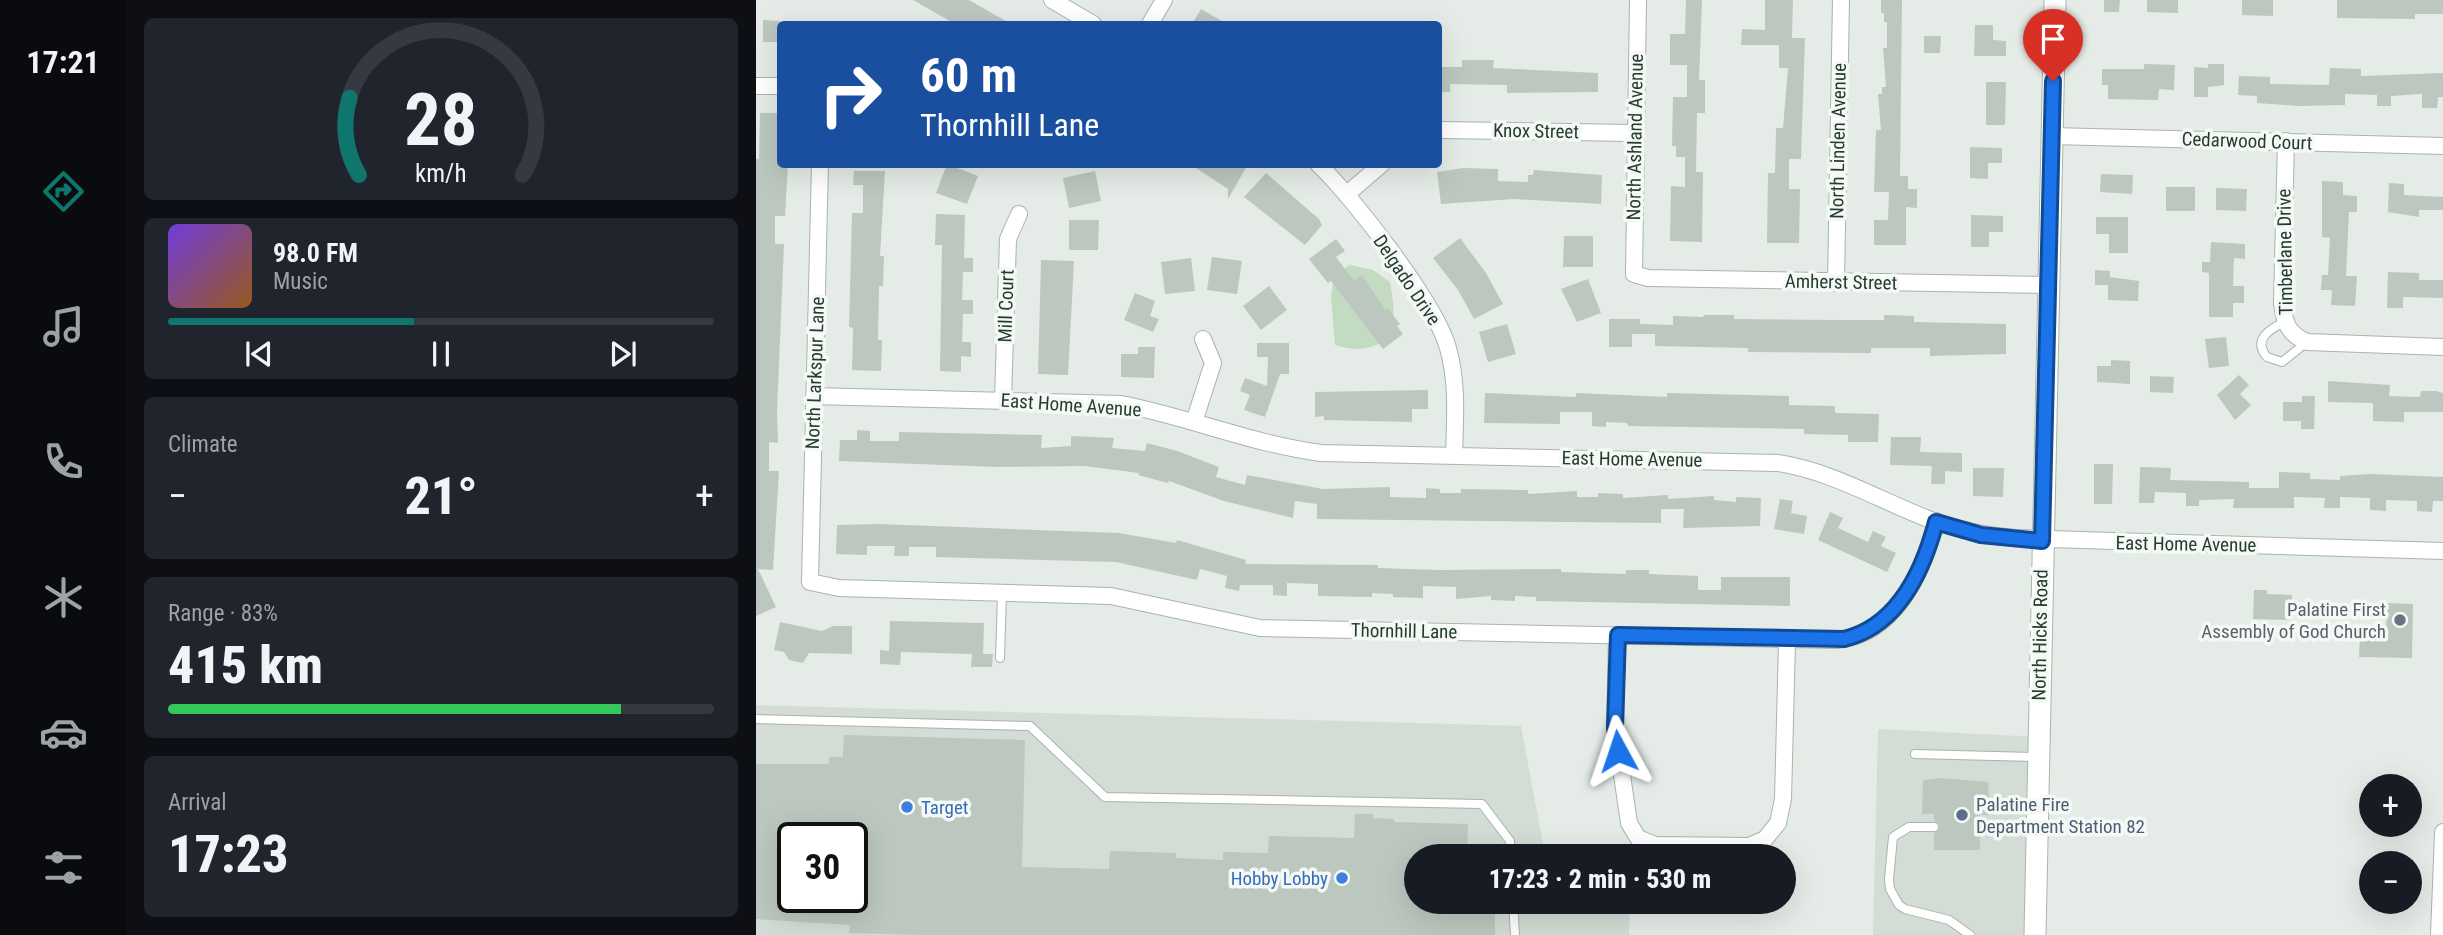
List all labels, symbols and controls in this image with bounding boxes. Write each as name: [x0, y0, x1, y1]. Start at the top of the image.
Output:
pin: [2023, 9, 2083, 81]
icon: arrive: [2034, 20, 2072, 58]
text: 17:21: [26, 43, 100, 81]
text: 60 m: [920, 47, 1017, 104]
icon: right: [805, 49, 896, 140]
street label: North Ashland Avenue: [1622, 53, 1648, 221]
street label: North Linden Avenue: [1825, 63, 1851, 219]
text: 28: [404, 77, 478, 163]
text: Thornhill Lane: [920, 106, 1099, 144]
street label: Knox Street: [1493, 119, 1579, 143]
street label: Cedarwood Court: [2181, 127, 2313, 155]
text: km/h: [415, 159, 467, 188]
icon: directions: [39, 167, 88, 216]
street label: Timberlane Drive: [2272, 188, 2298, 315]
street label: Delgado Drive: [1368, 231, 1446, 330]
text: 98.0 FM: [273, 238, 358, 268]
text: Music: [273, 268, 328, 295]
street label: Mill Court: [993, 269, 1019, 343]
street label: Amherst Street: [1785, 270, 1897, 294]
street label: North Larkspur Lane: [801, 296, 829, 450]
icon: music: [39, 302, 88, 351]
icon: previous: [240, 335, 278, 373]
icon: pause: [422, 335, 460, 373]
icon: next: [604, 335, 642, 373]
street label: East Home Avenue: [1000, 389, 1142, 421]
text: Climate: [168, 431, 238, 458]
icon: phone: [39, 437, 88, 486]
street label: East Home Avenue: [1561, 446, 1703, 472]
text: 21°: [404, 466, 478, 527]
text: −: [168, 474, 187, 518]
text: +: [695, 474, 714, 518]
street label: East Home Avenue: [2115, 531, 2257, 557]
street label: North Hicks Road: [2027, 569, 2053, 701]
icon: climate: [39, 573, 88, 622]
place label: Palatine First Assembly of God Church: [2201, 598, 2386, 643]
text: Range · 83%: [168, 600, 278, 627]
marker: Palatine First Assembly of God Church: [2392, 612, 2408, 628]
street label: Thornhill Lane: [1351, 619, 1458, 643]
text: 415 km: [168, 635, 323, 696]
icon: car: [39, 708, 88, 757]
position arrow: [1581, 714, 1655, 788]
map controls: [2359, 774, 2422, 914]
button: +: [2359, 774, 2422, 837]
text: Arrival: [168, 789, 227, 816]
place label: Palatine Fire Department Station 82: [1976, 793, 2145, 838]
place label: Target: [921, 796, 968, 819]
marker: Target: [899, 799, 915, 815]
marker: Palatine Fire Department Station 82: [1954, 807, 1970, 823]
speed limit sign: 30: [777, 822, 868, 913]
text: 17:23: [168, 824, 288, 885]
icon: filters: [39, 843, 88, 892]
button: −: [2359, 851, 2422, 914]
text: 17:23 · 2 min · 530 m: [1489, 864, 1711, 894]
place label: Hobby Lobby: [1231, 867, 1328, 890]
marker: Hobby Lobby: [1334, 870, 1350, 886]

